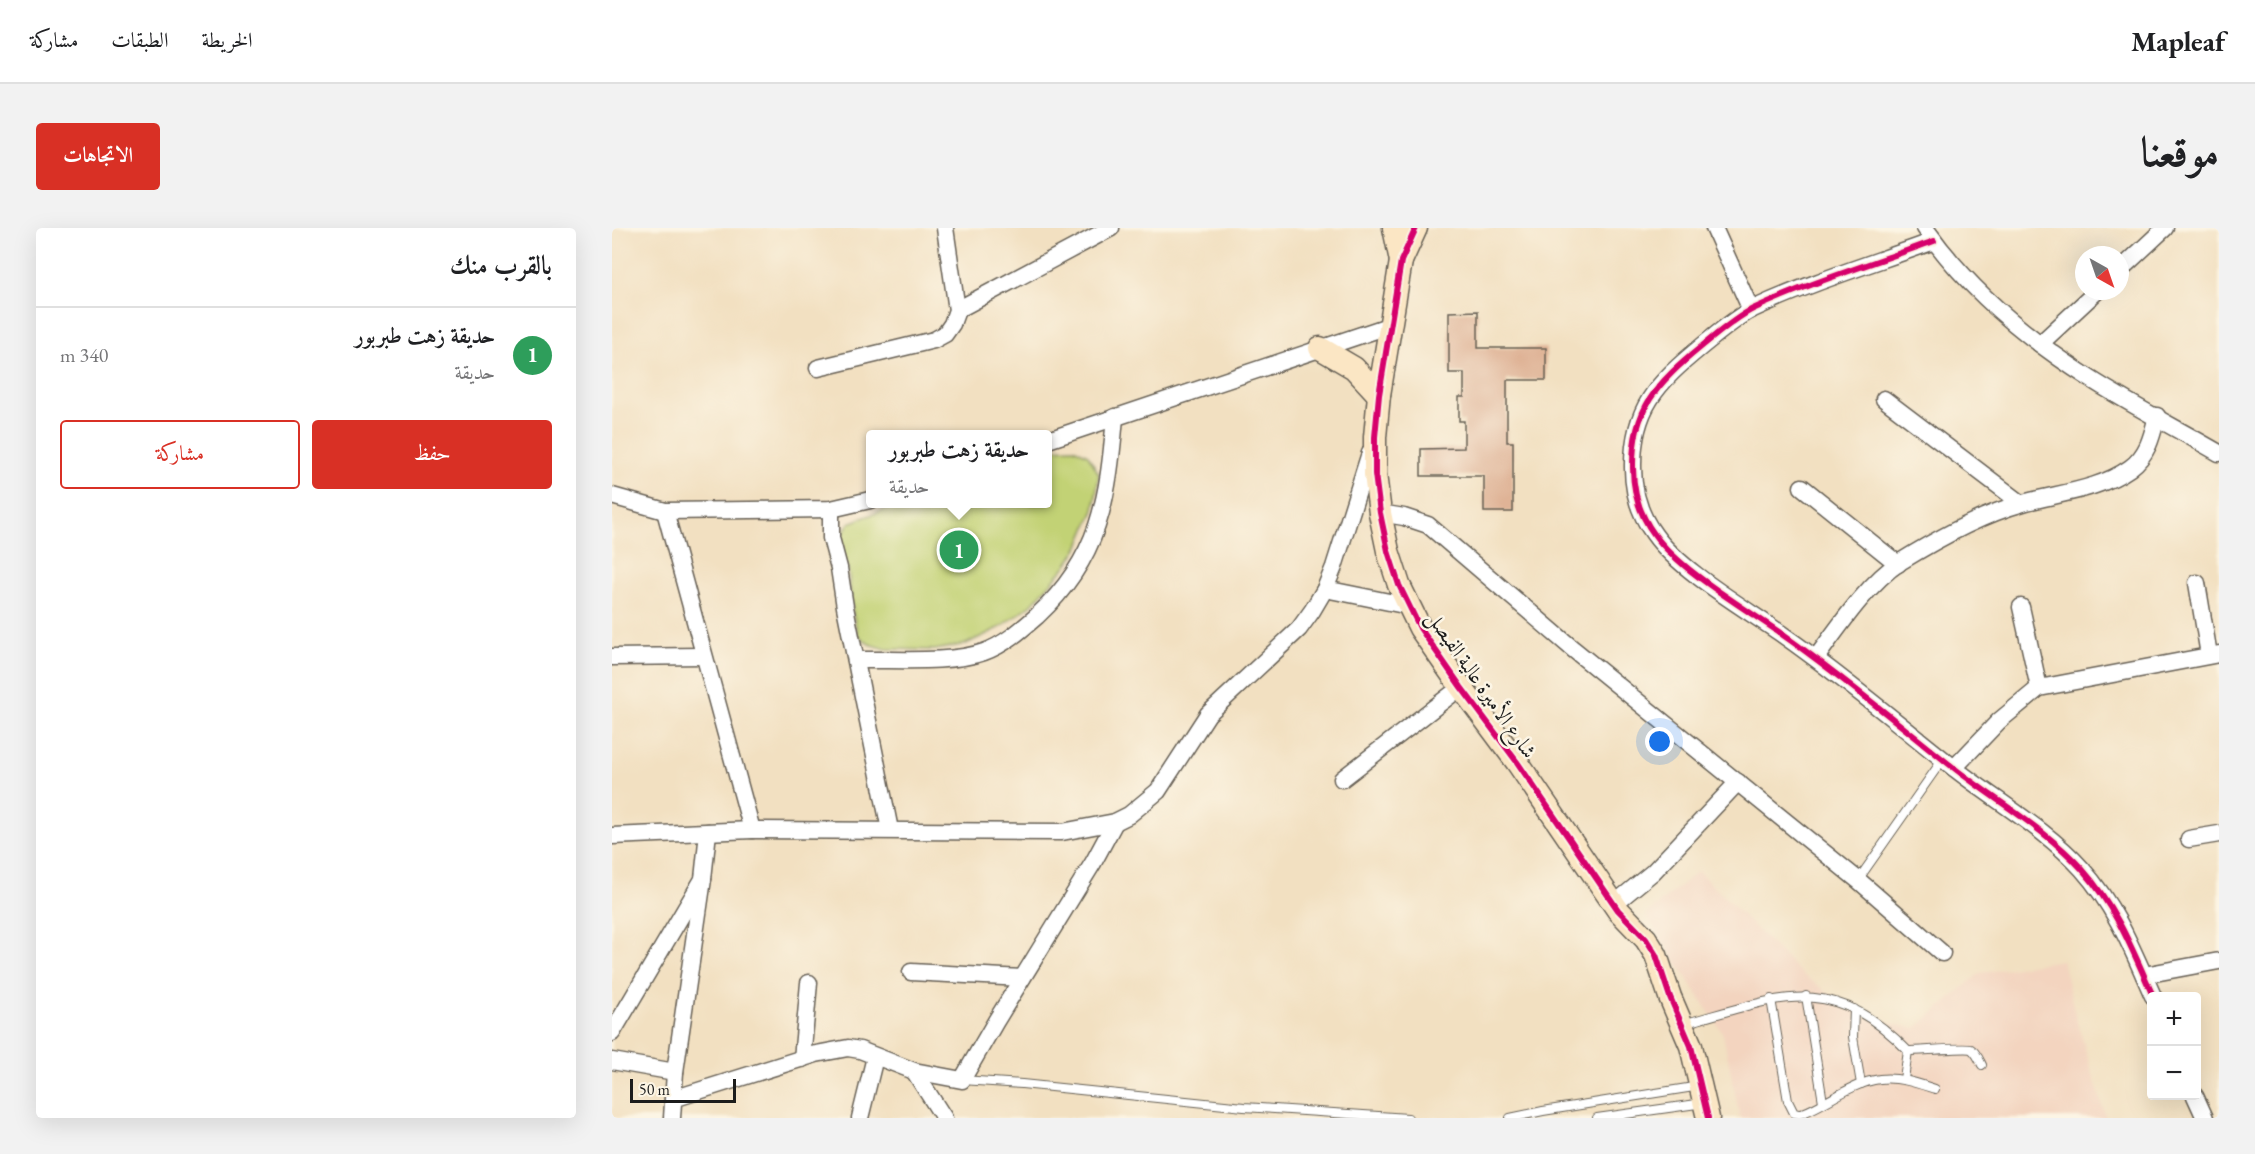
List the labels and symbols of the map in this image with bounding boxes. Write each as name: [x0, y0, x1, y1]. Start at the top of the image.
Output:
north arrow: [2075, 246, 2129, 300]
pin: 1: [940, 528, 978, 572]
street label: شارع الأميرة عالية الفيصل: [1417, 604, 1544, 766]
your location: [1645, 727, 1674, 756]
scale bar: [630, 1076, 736, 1104]

